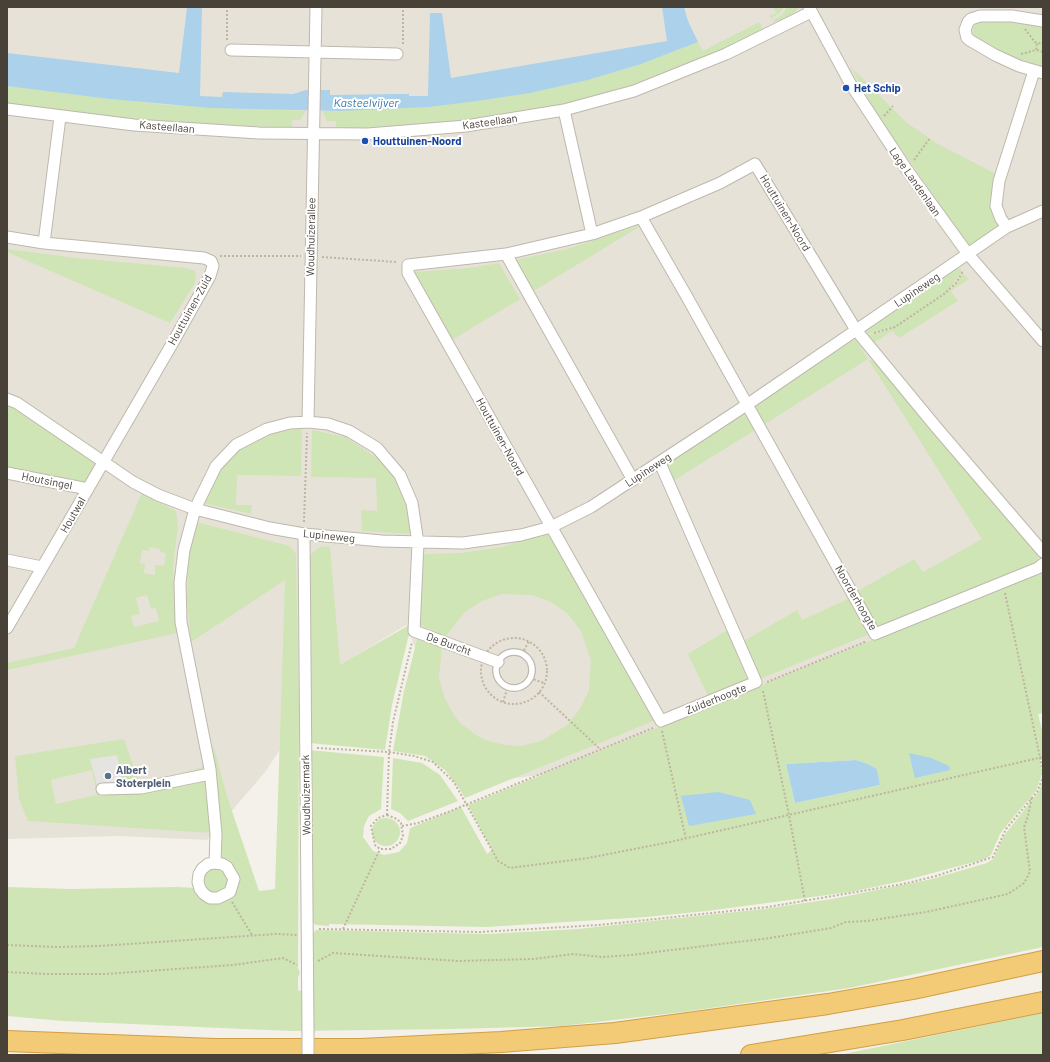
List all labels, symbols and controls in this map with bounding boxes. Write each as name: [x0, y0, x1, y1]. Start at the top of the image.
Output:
place label: Het Schip: [854, 81, 901, 95]
marker: Het Schip: [841, 83, 851, 93]
water label: Kasteelvijver: [333, 96, 399, 110]
street label: Kasteellaan: [462, 112, 518, 132]
street label: Kasteellaan: [139, 118, 195, 136]
place label: Houttuinen-Noord: [373, 134, 462, 148]
marker: Houttuinen-Noord: [360, 136, 370, 146]
street label: Lage Landenlaan: [886, 145, 944, 219]
street label: Houttuinen-Noord: [757, 172, 813, 254]
street label: Woudhuizerallee: [304, 197, 318, 277]
street label: Lupineweg: [892, 270, 942, 310]
street label: Houttuinen-Zuid: [165, 272, 215, 348]
street label: Houttuinen-Noord: [473, 396, 527, 478]
street label: Lupineweg: [623, 450, 673, 490]
street label: Houtsingel: [21, 470, 73, 492]
street label: Houtwal: [58, 495, 88, 535]
street label: Lupineweg: [302, 527, 356, 545]
street label: Noorderhoogte: [832, 563, 880, 633]
street label: De Burcht: [425, 630, 473, 658]
street label: Zuiderhoogte: [684, 681, 748, 717]
street label: Woudhuizermark: [299, 755, 313, 835]
place label: Albert Stoterplein: [116, 763, 171, 789]
marker: Albert Stoterplein: [103, 771, 113, 781]

